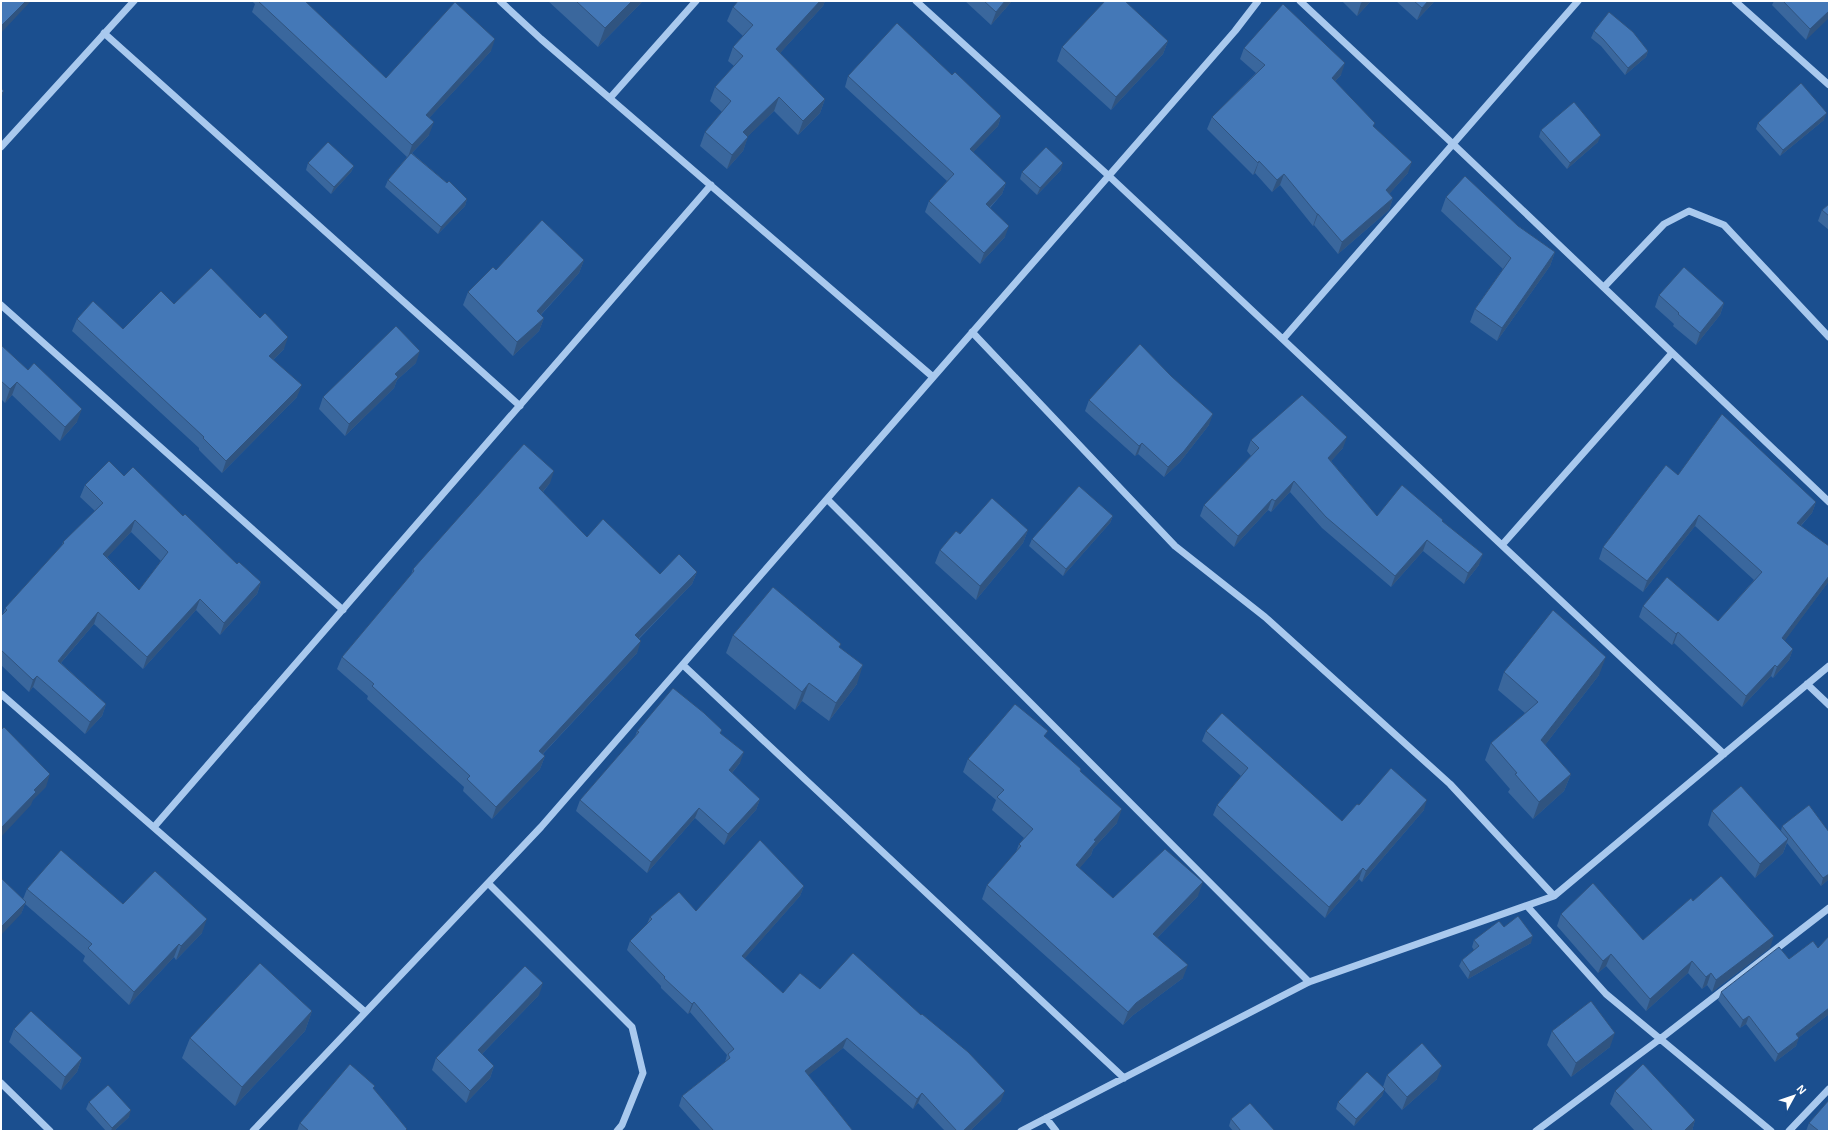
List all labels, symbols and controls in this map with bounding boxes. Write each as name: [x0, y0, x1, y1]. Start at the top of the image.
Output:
north arrow: [1774, 1076, 1814, 1116]
text: N: [1795, 1083, 1809, 1097]

